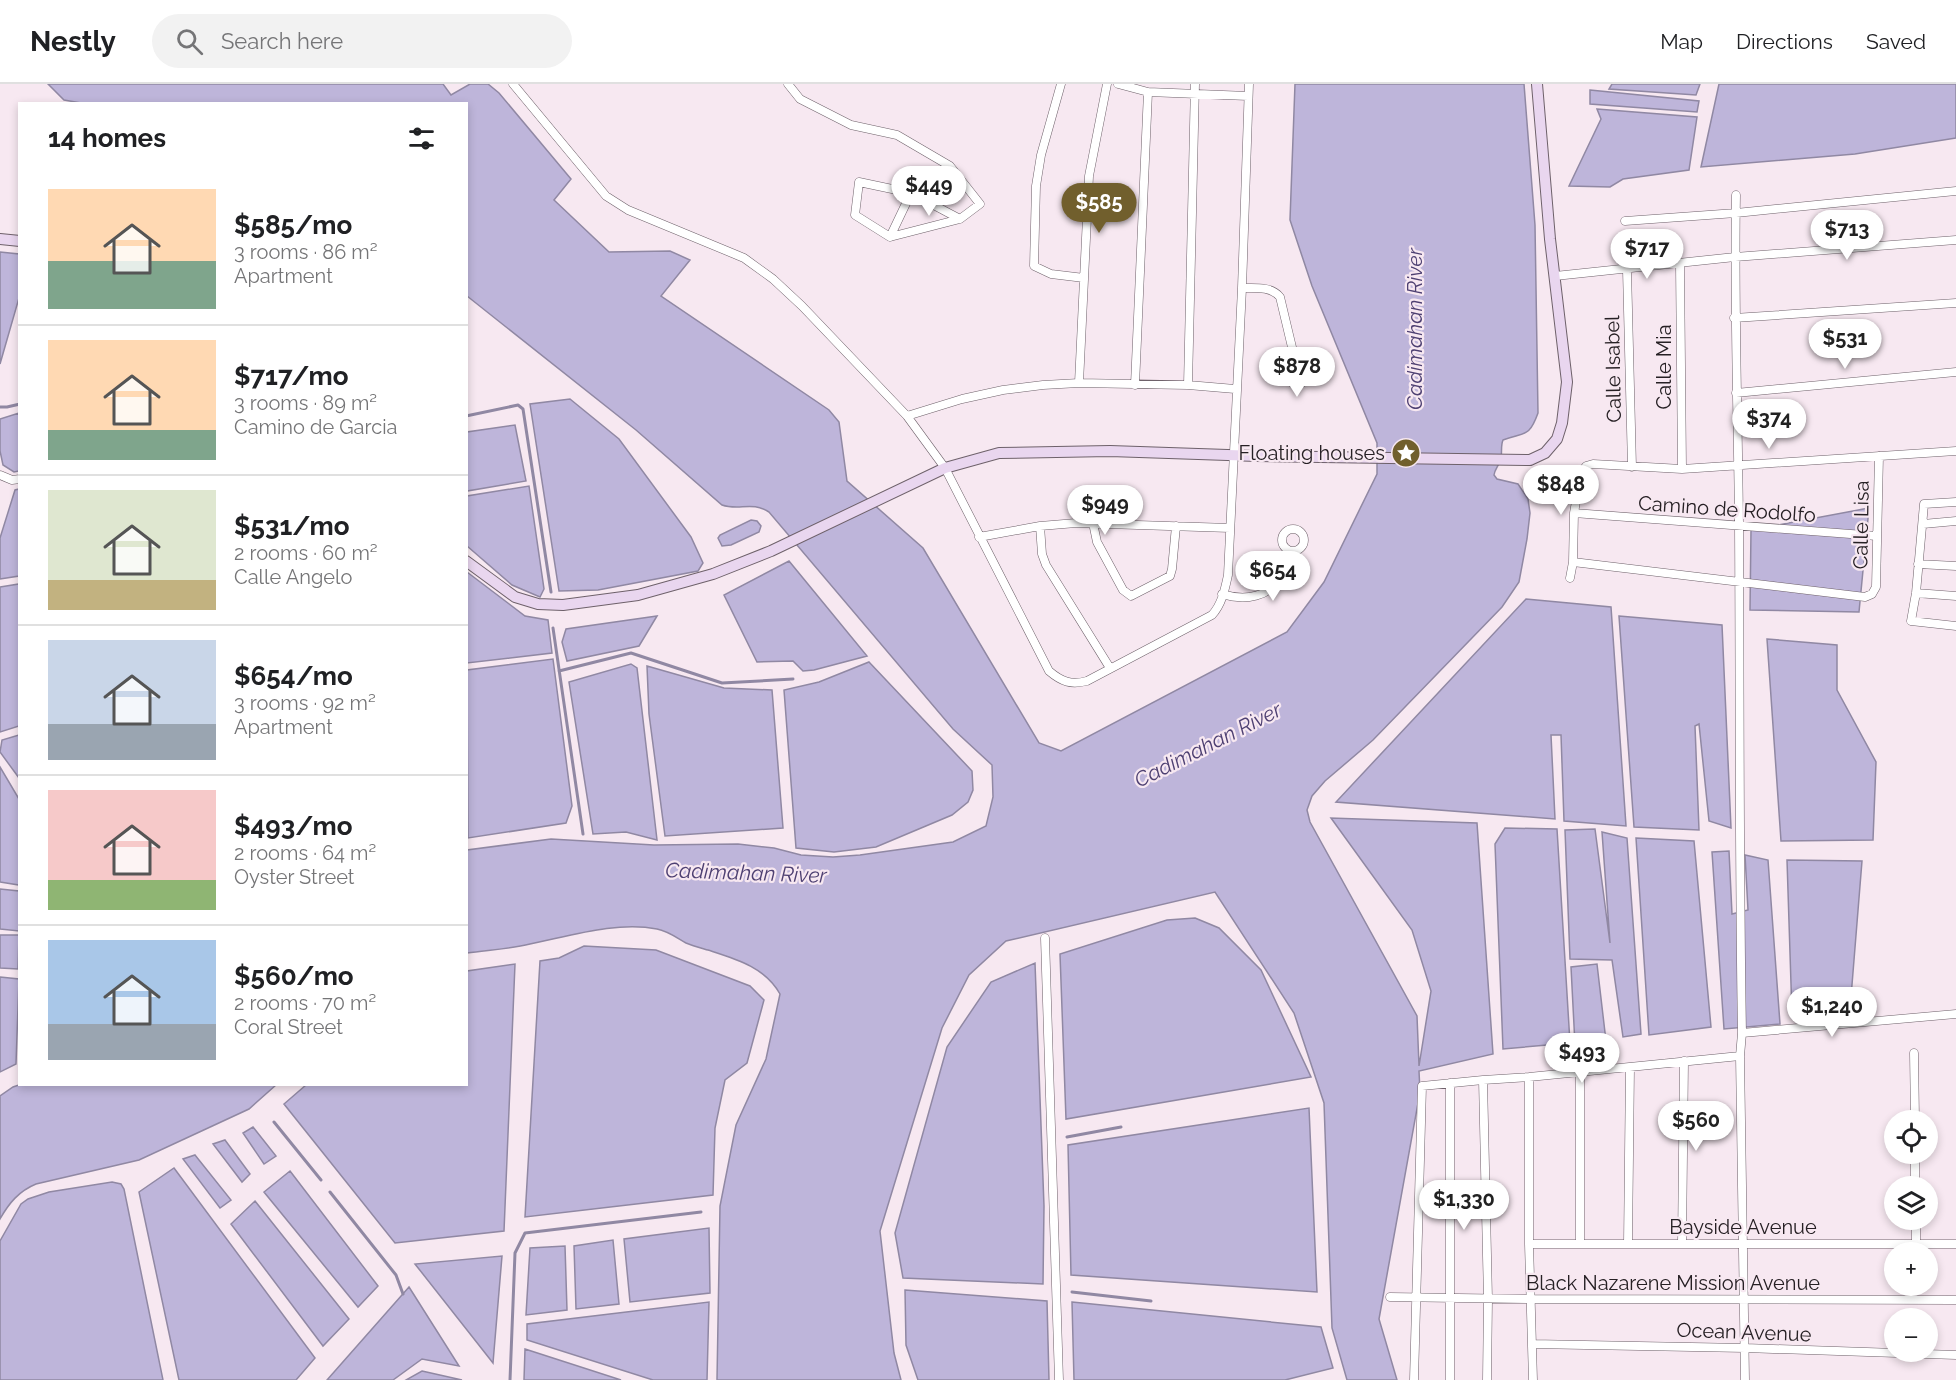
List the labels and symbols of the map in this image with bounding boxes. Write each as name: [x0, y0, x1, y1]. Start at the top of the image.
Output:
pin: $449: [893, 166, 965, 217]
pin: $585: [1063, 183, 1135, 234]
pin: $713: [1811, 210, 1883, 261]
pin: $717: [1611, 229, 1683, 280]
water label: Cadimahan River: [1402, 247, 1427, 410]
street label: Calle Isabel: [1600, 315, 1626, 423]
pin: $531: [1809, 319, 1881, 370]
street label: Calle Mia: [1652, 324, 1676, 410]
pin: $878: [1261, 347, 1333, 398]
pin: $374: [1733, 399, 1805, 450]
place icon: Floating houses: [1390, 437, 1422, 469]
place label: Floating houses: [1238, 441, 1385, 465]
pin: $848: [1525, 465, 1597, 516]
street label: Calle Lisa: [1848, 480, 1874, 570]
pin: $949: [1069, 485, 1141, 536]
street label: Camino de Rodolfo: [1637, 491, 1817, 527]
pin: $654: [1237, 551, 1309, 602]
water label: Cadimahan River: [1130, 696, 1286, 792]
water label: Cadimahan River: [665, 857, 828, 888]
pin: $1,240: [1783, 987, 1881, 1038]
pin: $493: [1546, 1033, 1618, 1084]
pin: $560: [1660, 1101, 1732, 1152]
pin: $1,330: [1415, 1180, 1513, 1231]
street label: Bayside Avenue: [1669, 1215, 1817, 1239]
street label: Black Nazarene Mission Avenue: [1526, 1271, 1820, 1295]
street label: Ocean Avenue: [1676, 1318, 1812, 1346]

